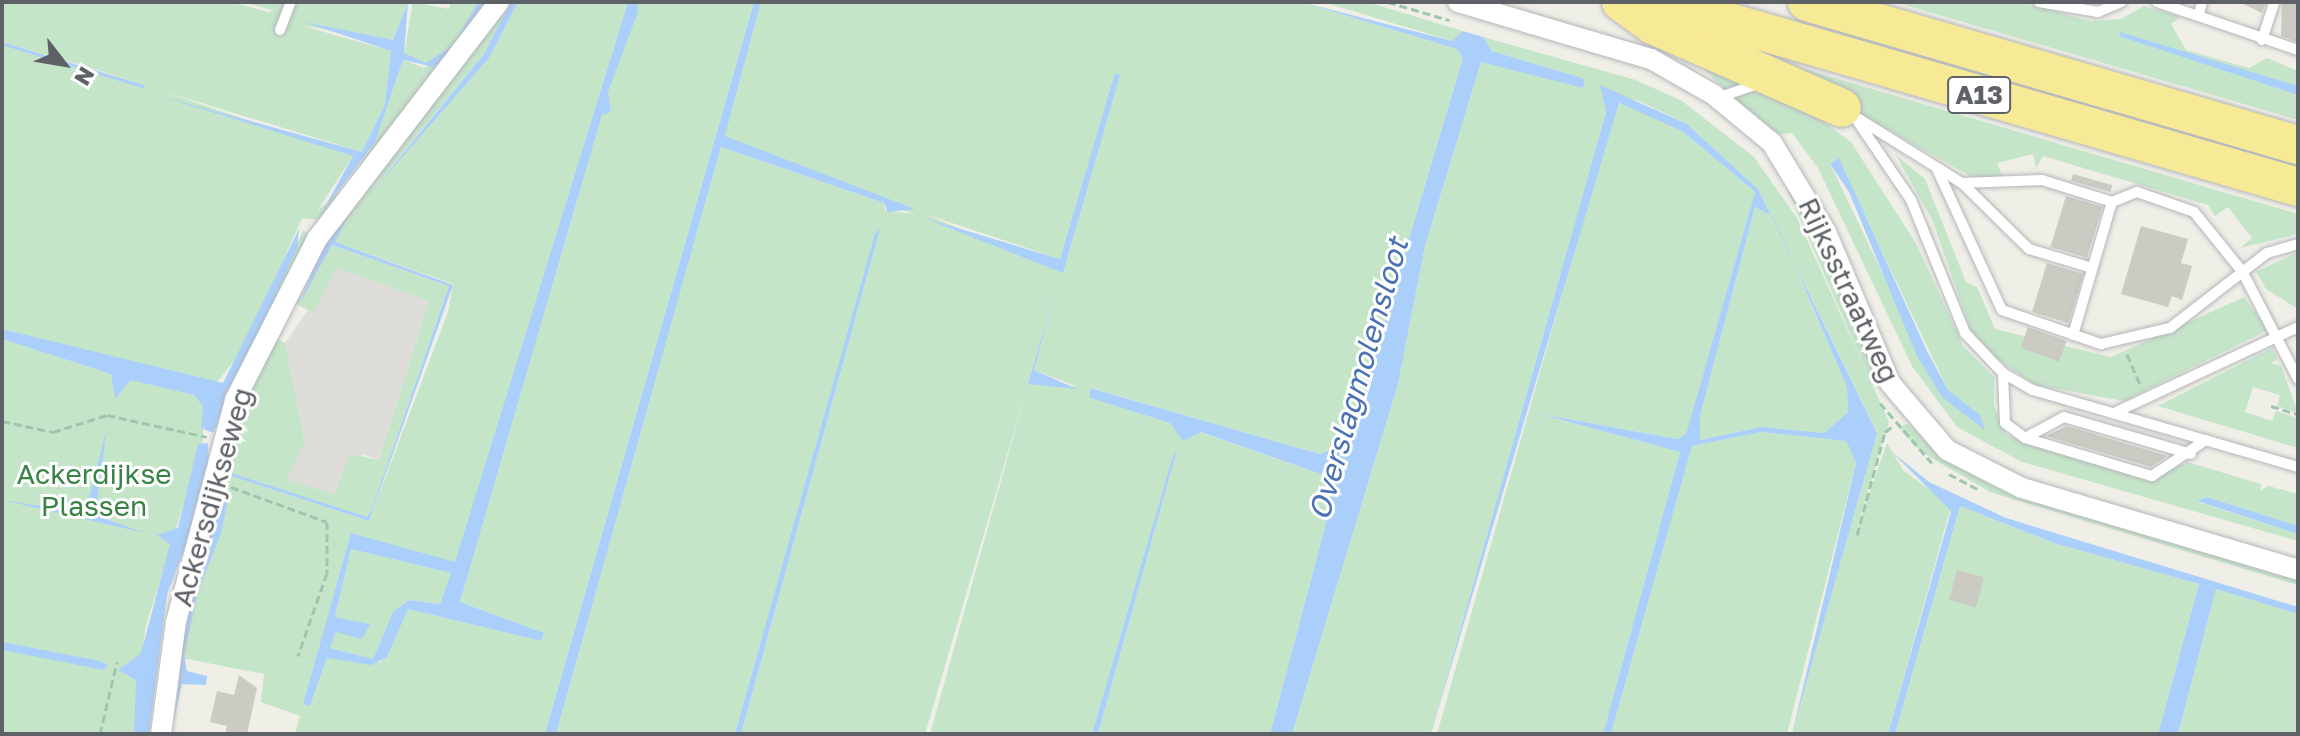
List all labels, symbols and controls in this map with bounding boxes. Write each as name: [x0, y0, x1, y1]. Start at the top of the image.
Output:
north arrow: [24, 24, 104, 104]
text: N: [69, 62, 101, 91]
road number: A13: [1947, 73, 2011, 117]
street label: Rijksstraatweg: [1791, 192, 1907, 388]
water label: Overslagmolensloot: [1301, 234, 1415, 524]
street label: Ackersdijkseweg: [165, 384, 259, 610]
park label: Ackerdijkse Plassen: [16, 457, 172, 523]

